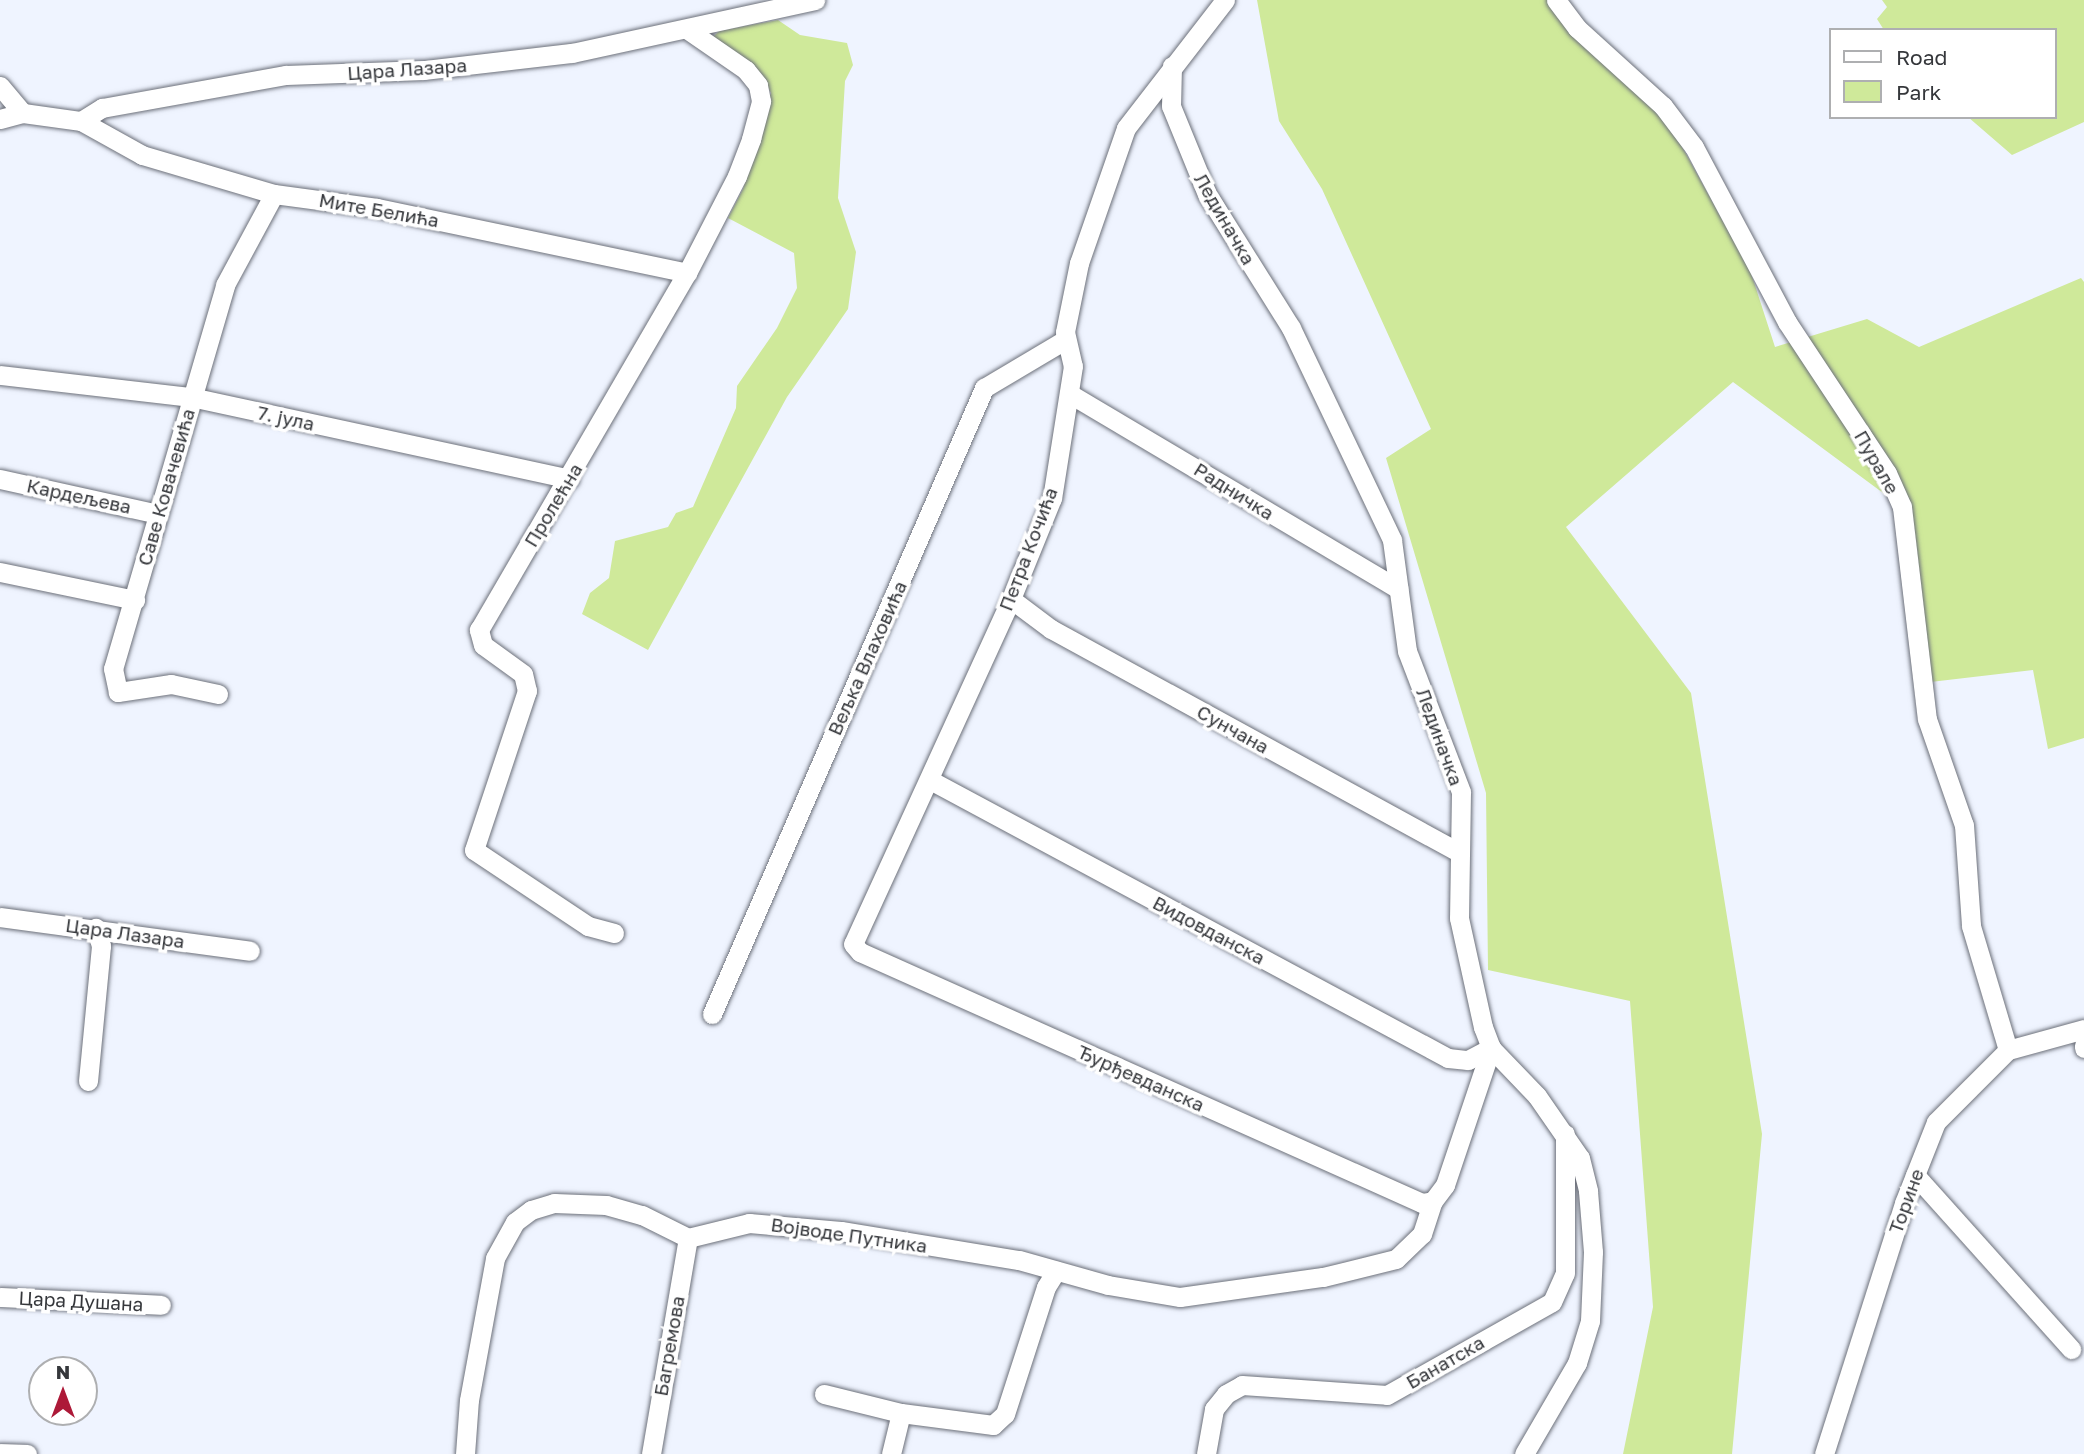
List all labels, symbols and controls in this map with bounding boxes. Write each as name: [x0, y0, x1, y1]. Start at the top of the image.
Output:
legend: [1828, 28, 2056, 119]
text: Road: [1896, 44, 1947, 70]
street label: Цара Лазара: [346, 53, 468, 85]
text: Park: [1896, 79, 1941, 105]
street label: Лединачка: [1190, 169, 1260, 269]
street label: Мите Белића: [317, 188, 441, 232]
street label: 7. јула: [255, 401, 317, 435]
street label: Саве Ковачевића: [133, 406, 199, 568]
street label: Пурале: [1850, 426, 1904, 498]
street label: Радничка: [1190, 458, 1278, 524]
street label: Пролећна: [519, 459, 587, 551]
street label: Кардељева: [25, 474, 133, 518]
street label: Петра Кочића: [994, 484, 1062, 614]
street label: Вељка Влаховића: [823, 577, 911, 739]
street label: Лединачка: [1412, 685, 1468, 789]
street label: Сунчана: [1193, 700, 1273, 758]
street label: Видовданска: [1149, 891, 1269, 969]
street label: Цара Лазара: [64, 913, 186, 953]
street label: Ђурђевданска: [1074, 1040, 1208, 1116]
street label: Торине: [1884, 1165, 1928, 1237]
street label: Војводе Путника: [769, 1213, 929, 1257]
street label: Цара Душана: [18, 1286, 144, 1316]
street label: Багремова: [649, 1294, 689, 1398]
street label: Банатска: [1402, 1331, 1488, 1393]
north arrow: [28, 1356, 98, 1426]
text: N: [56, 1360, 70, 1383]

